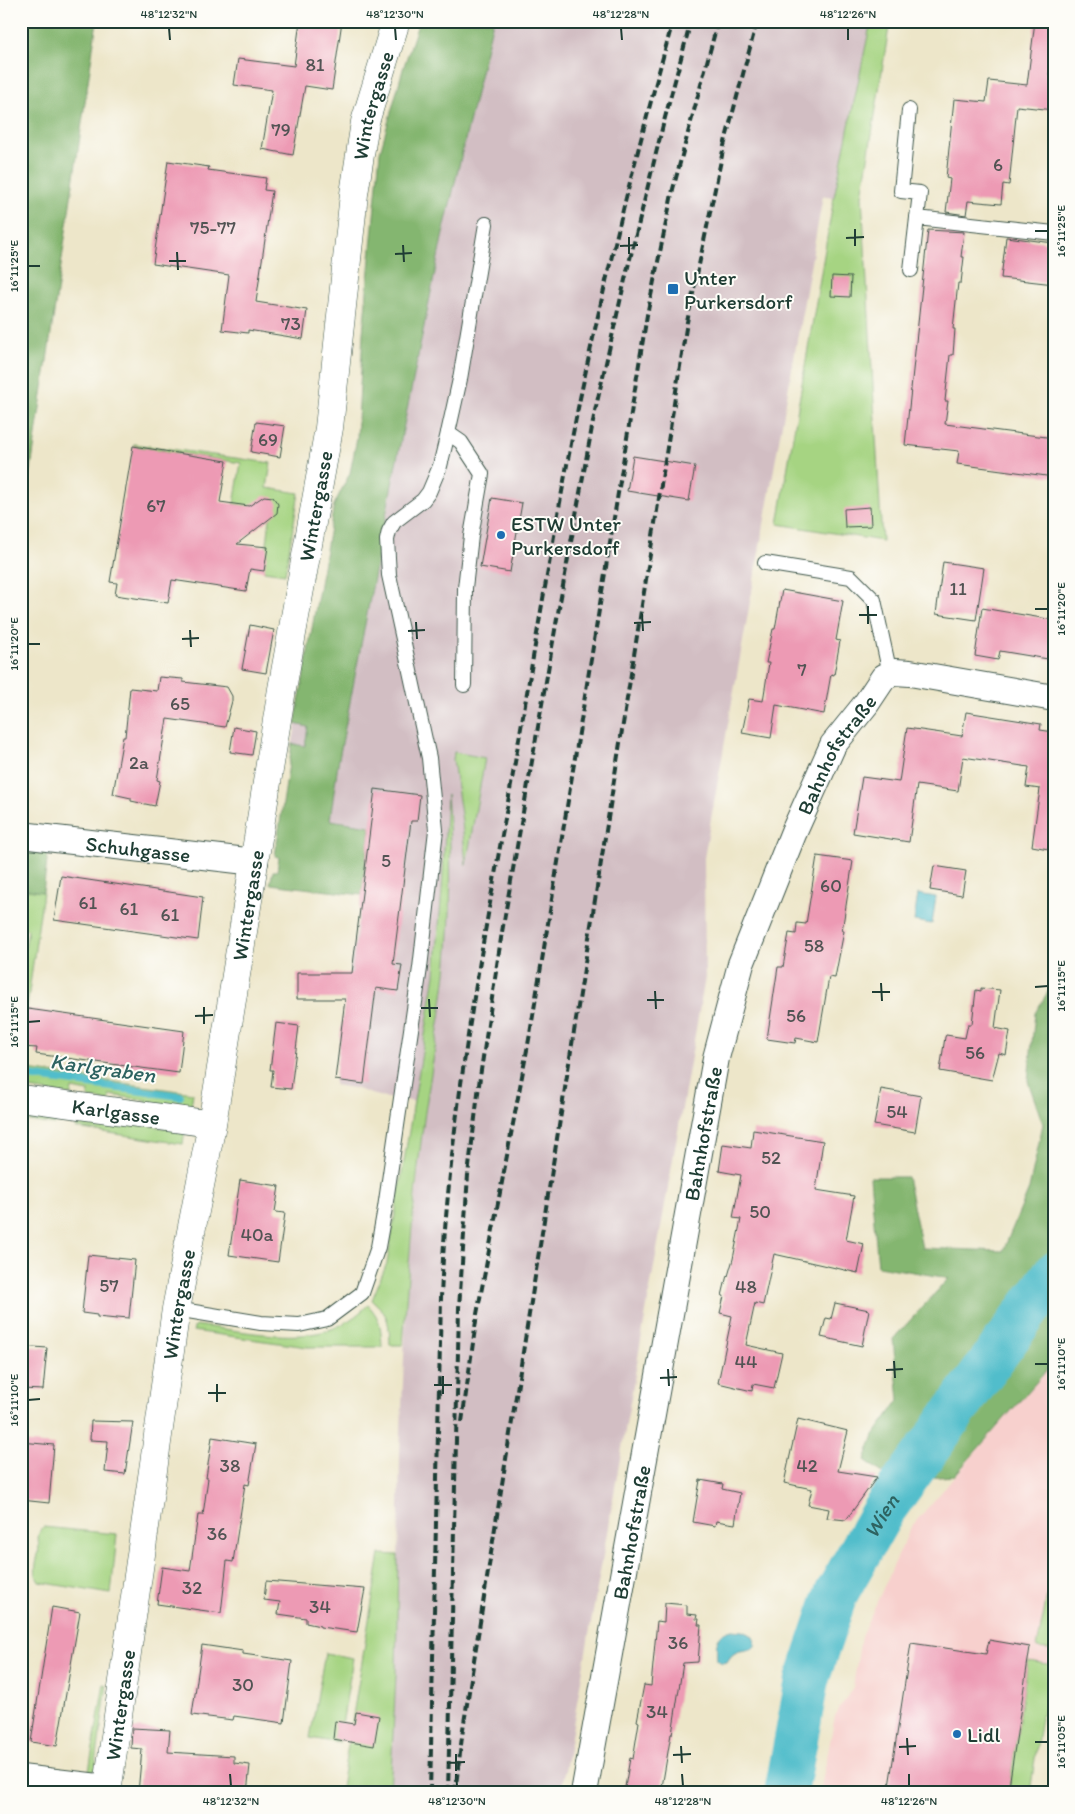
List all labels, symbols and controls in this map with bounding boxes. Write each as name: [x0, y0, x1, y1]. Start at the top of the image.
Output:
text: 48°12'32"N: [141, 7, 197, 21]
text: 48°12'30"N: [366, 7, 424, 21]
text: 48°12'28"N: [593, 7, 649, 21]
text: 48°12'26"N: [820, 7, 876, 21]
street label: Wintergasse: [347, 48, 399, 162]
house number: 81: [305, 53, 325, 76]
house number: 79: [271, 118, 291, 141]
house number: 6: [993, 153, 1003, 176]
text: 16°11'25"E: [1054, 204, 1068, 257]
house number: 75-77: [190, 216, 236, 239]
text: 16°11'25"E: [7, 239, 21, 292]
place label: Unter Purkersdorf: [684, 265, 793, 314]
marker: Unter Purkersdorf: [666, 282, 680, 296]
house number: 73: [281, 312, 301, 335]
house number: 69: [258, 428, 278, 451]
street label: Wintergasse: [293, 449, 337, 563]
house number: 67: [146, 494, 166, 517]
place label: ESTW Unter Purkersdorf: [511, 511, 622, 560]
marker: ESTW Unter Purkersdorf: [495, 529, 507, 541]
house number: 11: [949, 577, 967, 600]
text: 16°11'20"E: [1054, 582, 1068, 636]
text: 16°11'20"E: [7, 617, 21, 671]
house number: 7: [797, 658, 807, 681]
street label: Bahnhofstraße: [791, 690, 881, 818]
house number: 65: [170, 692, 190, 715]
house number: 2a: [129, 751, 149, 774]
street label: Schuhgasse: [84, 830, 192, 867]
street label: Wintergasse: [226, 848, 268, 962]
house number: 5: [381, 849, 391, 872]
house number: 60: [820, 874, 842, 897]
house number: 61: [79, 891, 98, 914]
house number: 61: [120, 897, 139, 920]
house number: 61: [161, 903, 180, 926]
house number: 58: [804, 934, 824, 957]
text: 16°11'15"E: [1054, 960, 1068, 1012]
text: 16°11'15"E: [7, 996, 21, 1048]
house number: 56: [786, 1004, 806, 1027]
house number: 56: [965, 1041, 985, 1064]
water label: Karlgraben: [49, 1047, 158, 1089]
street label: Bahnhofstraße: [678, 1064, 727, 1203]
street label: Karlgasse: [71, 1093, 162, 1129]
house number: 54: [886, 1100, 908, 1123]
house number: 52: [761, 1146, 781, 1169]
house number: 50: [749, 1200, 771, 1223]
house number: 40a: [240, 1223, 274, 1246]
street label: Wintergasse: [156, 1247, 200, 1361]
house number: 57: [99, 1274, 119, 1297]
house number: 48: [735, 1275, 757, 1298]
text: 16°11'10"E: [1054, 1337, 1068, 1390]
house number: 44: [735, 1350, 757, 1373]
text: 16°11'10"E: [7, 1373, 21, 1426]
house number: 38: [220, 1454, 240, 1477]
house number: 42: [796, 1454, 818, 1477]
street label: Bahnhofstraße: [606, 1463, 655, 1601]
water label: Wien: [857, 1488, 905, 1543]
house number: 36: [207, 1522, 227, 1545]
house number: 32: [182, 1576, 202, 1599]
house number: 34: [309, 1595, 331, 1618]
house number: 36: [668, 1631, 688, 1654]
street label: Wintergasse: [99, 1648, 140, 1762]
house number: 30: [232, 1673, 254, 1696]
house number: 34: [646, 1700, 668, 1723]
text: 16°11'05"E: [1054, 1715, 1068, 1769]
place label: Lidl: [967, 1722, 1001, 1747]
marker: Lidl: [951, 1728, 963, 1740]
text: 48°12'32"N: [203, 1794, 259, 1808]
text: 48°12'30"N: [428, 1794, 486, 1808]
text: 48°12'28"N: [655, 1794, 711, 1808]
text: 48°12'26"N: [881, 1794, 937, 1808]

